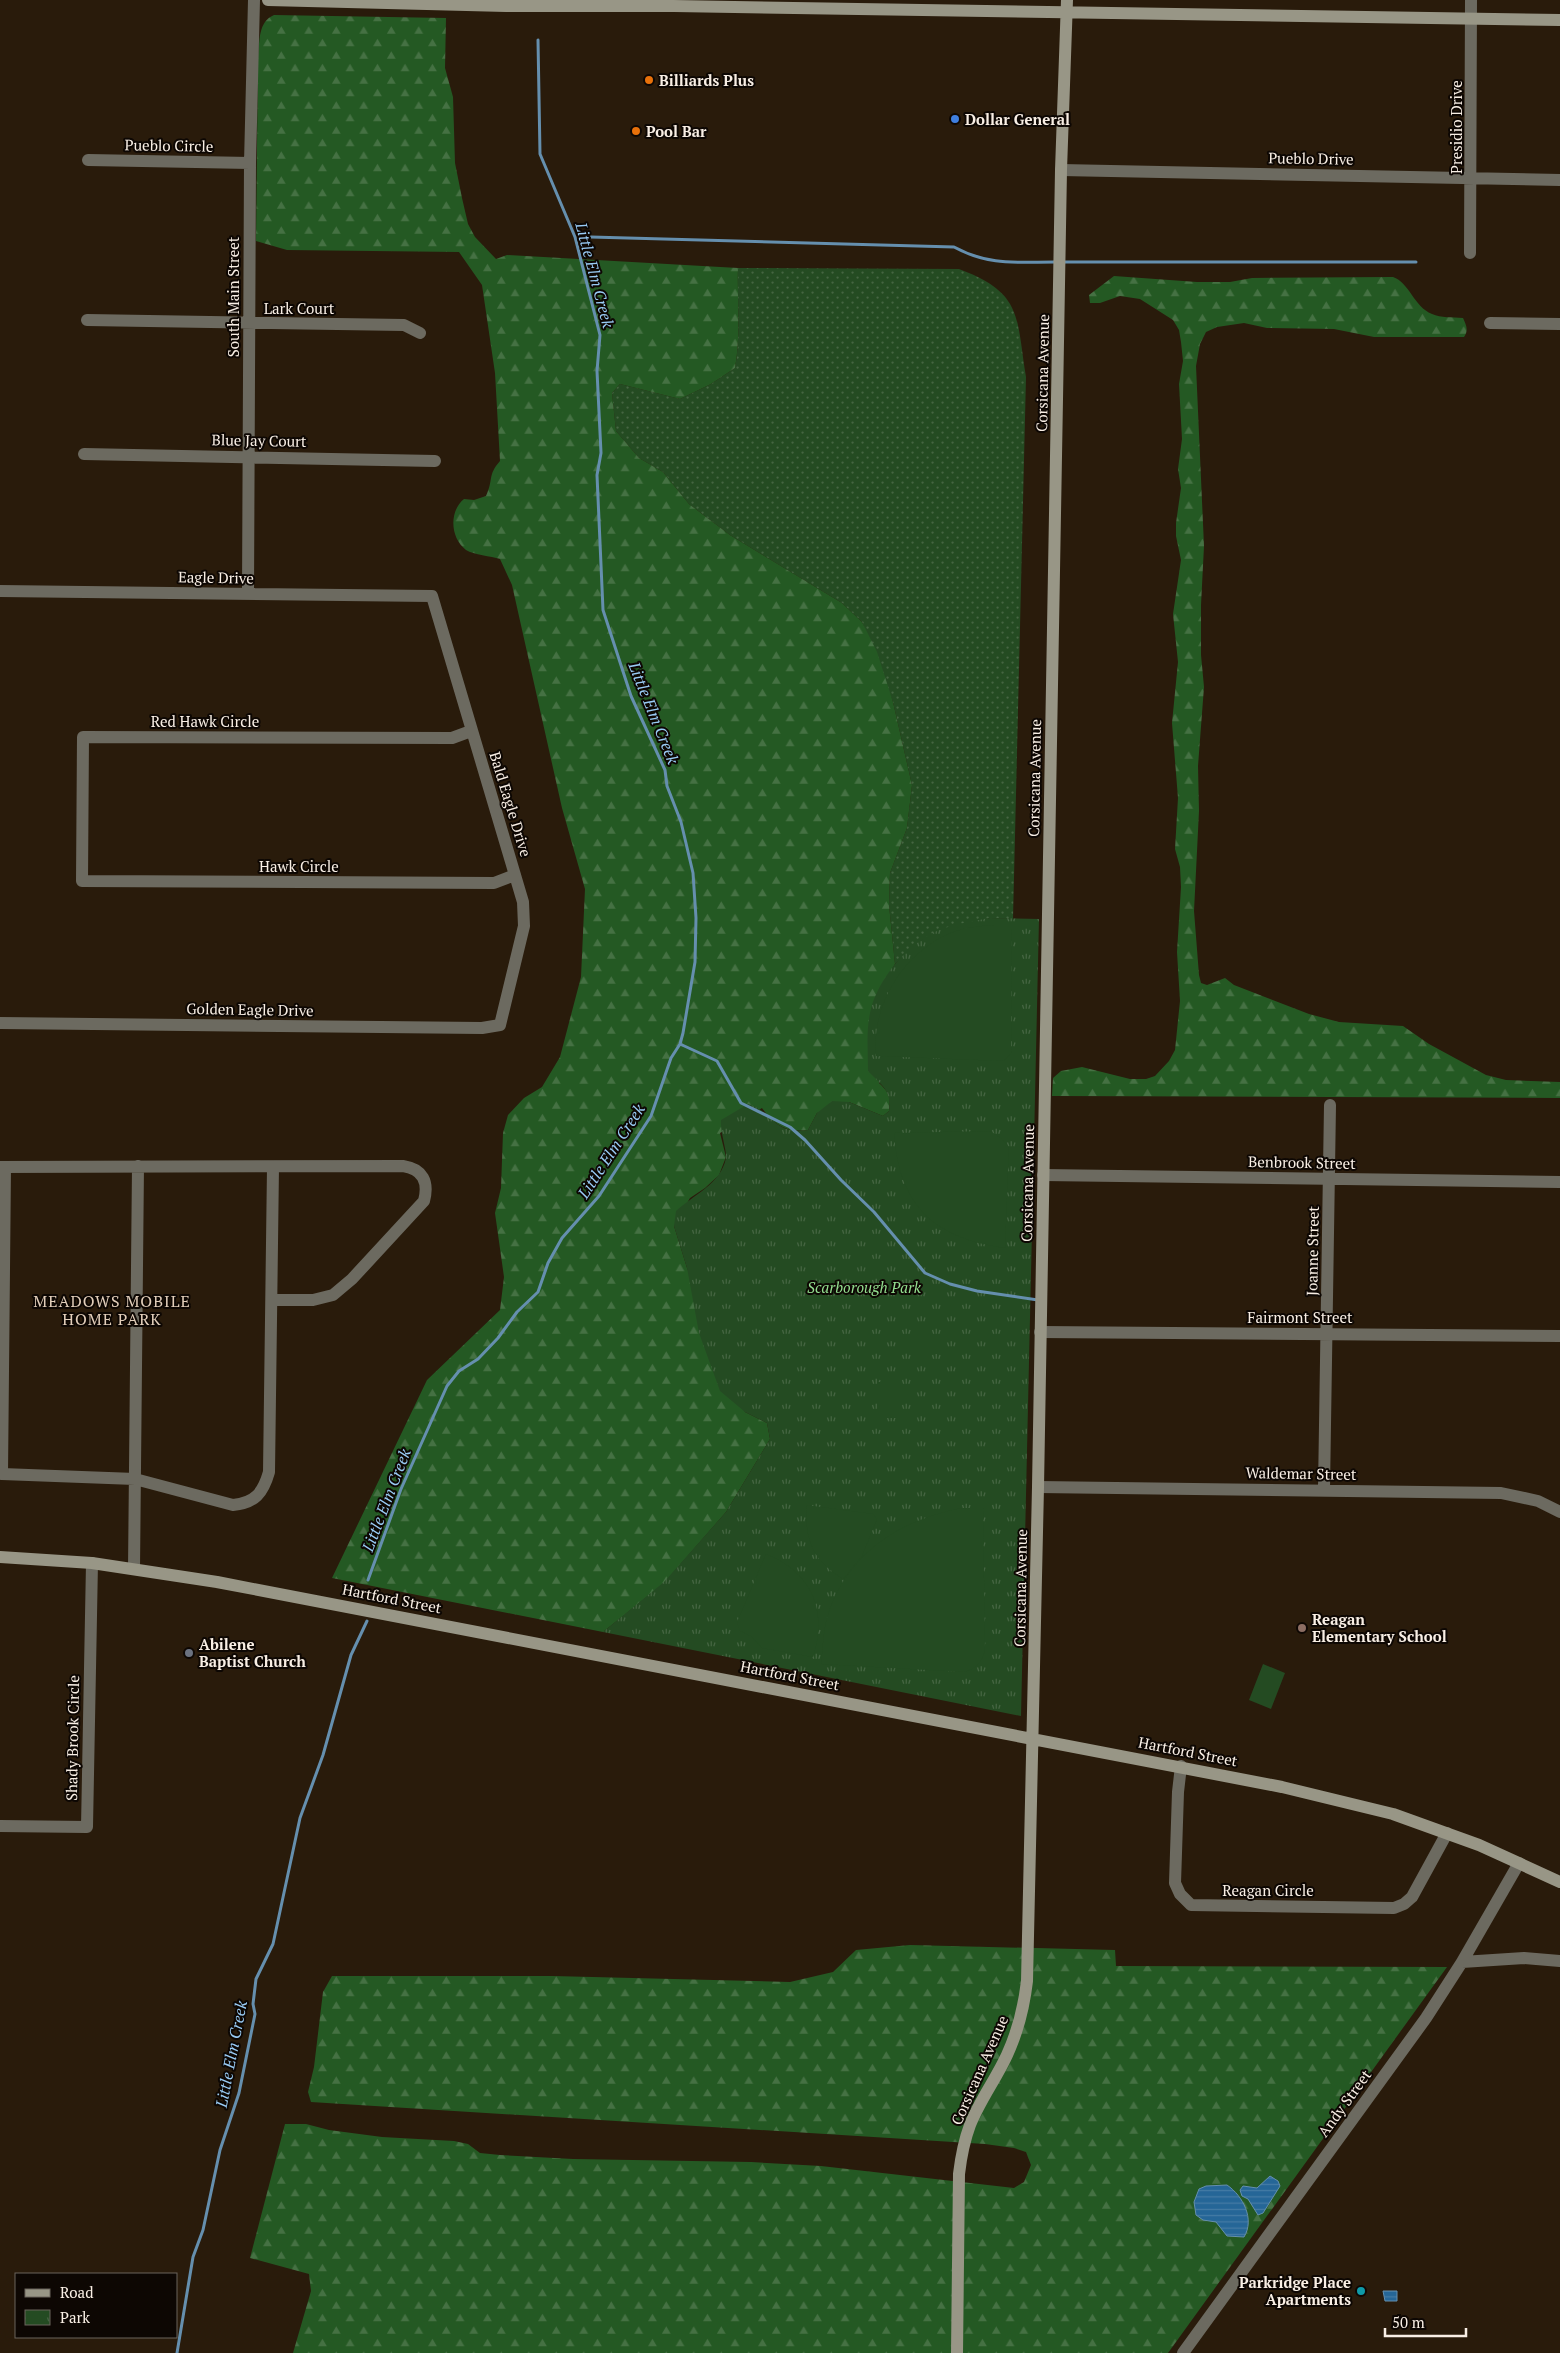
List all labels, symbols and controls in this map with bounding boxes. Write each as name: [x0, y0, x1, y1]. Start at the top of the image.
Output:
place label: Billiards Plus: [659, 70, 754, 90]
marker: Billiards Plus: [643, 74, 655, 86]
street label: Presidio Drive: [1446, 80, 1466, 174]
place label: Dollar General: [965, 109, 1070, 129]
marker: Dollar General: [949, 113, 961, 125]
place label: Pool Bar: [646, 121, 707, 141]
marker: Pool Bar: [630, 125, 642, 137]
street label: Pueblo Circle: [124, 134, 214, 156]
street label: Pueblo Drive: [1268, 147, 1354, 169]
water label: Little Elm Creek: [570, 219, 620, 330]
street label: South Main Street: [223, 236, 243, 357]
street label: Lark Court: [264, 298, 335, 318]
street label: Corsicana Avenue: [1031, 314, 1053, 432]
street label: Blue Jay Court: [211, 429, 307, 451]
street label: Eagle Drive: [178, 566, 254, 588]
water label: Little Elm Creek: [623, 658, 685, 768]
street label: Red Hawk Circle: [151, 711, 259, 731]
street label: Corsicana Avenue: [1023, 719, 1045, 837]
street label: Bald Eagle Drive: [486, 749, 536, 859]
street label: Hawk Circle: [259, 856, 339, 876]
street label: Golden Eagle Drive: [186, 998, 314, 1020]
water label: Little Elm Creek: [572, 1099, 650, 1203]
street label: Corsicana Avenue: [1016, 1124, 1038, 1242]
street label: Benbrook Street: [1248, 1151, 1356, 1173]
street label: Joanne Street: [1301, 1205, 1323, 1296]
park label: Scarborough Park: [807, 1277, 922, 1297]
district label: MEADOWS MOBILE HOME PARK: [33, 1290, 191, 1330]
street label: Fairmont Street: [1247, 1307, 1353, 1327]
water label: Little Elm Creek: [356, 1445, 416, 1555]
street label: Waldemar Street: [1245, 1462, 1357, 1484]
street label: Corsicana Avenue: [1009, 1529, 1031, 1647]
street label: Hartford Street: [341, 1579, 444, 1618]
place label: Reagan Elementary School: [1312, 1609, 1447, 1646]
marker: Reagan Elementary School: [1296, 1622, 1308, 1634]
place label: Abilene Baptist Church: [199, 1634, 306, 1671]
marker: Abilene Baptist Church: [183, 1647, 195, 1659]
street label: Hartford Street: [739, 1656, 842, 1695]
street label: Shady Brook Circle: [61, 1675, 83, 1801]
street label: Hartford Street: [1137, 1732, 1240, 1771]
street label: Reagan Circle: [1222, 1880, 1314, 1900]
water label: Little Elm Creek: [210, 1998, 252, 2110]
street label: Corsicana Avenue: [946, 2012, 1012, 2128]
street label: Andy Street: [1313, 2065, 1375, 2141]
place label: Parkridge Place Apartments: [1239, 2272, 1351, 2309]
legend: [15, 2273, 178, 2338]
text: Road: [60, 2282, 93, 2302]
marker: Parkridge Place Apartments: [1355, 2285, 1367, 2297]
scale bar: [1385, 2306, 1466, 2338]
text: Park: [60, 2307, 90, 2327]
text: 50 m: [1392, 2312, 1425, 2332]

